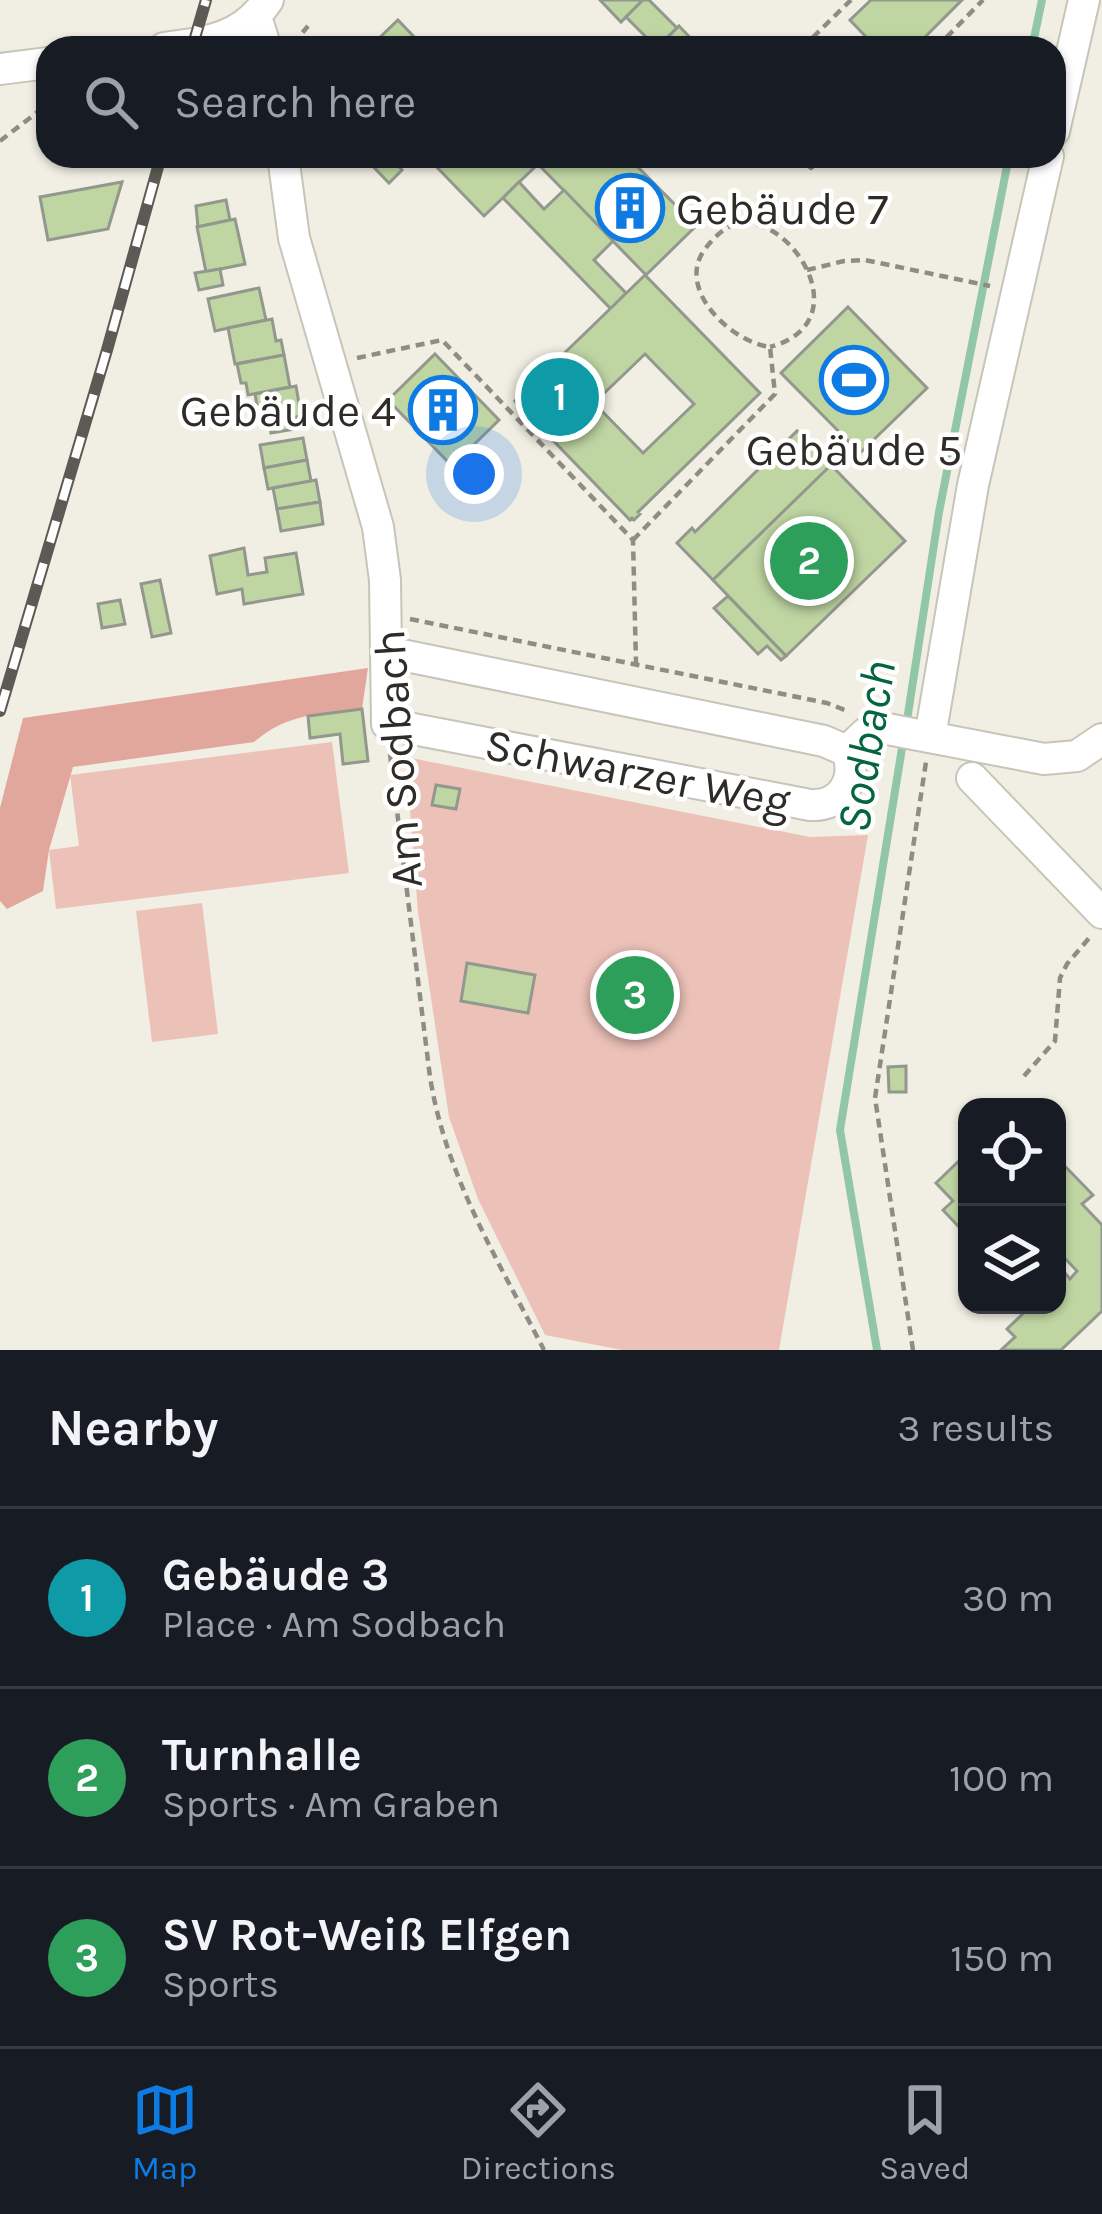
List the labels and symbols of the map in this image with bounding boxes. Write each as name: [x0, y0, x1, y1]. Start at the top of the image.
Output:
building icon: Gebäude 7: [595, 173, 665, 243]
place label: Gebäude 7: [676, 183, 888, 235]
sports icon: Gebäude 5: [819, 345, 889, 415]
pin: 1: [521, 352, 599, 442]
building icon: Gebäude 4: [408, 375, 478, 445]
place label: Gebäude 4: [180, 385, 396, 437]
place label: Gebäude 5: [746, 424, 962, 476]
your location: [444, 444, 504, 504]
pin: 2: [770, 516, 848, 606]
street label: Am Sodbach: [363, 628, 433, 890]
water label: Sodbach: [825, 656, 907, 836]
street label: Schwarzer Weg: [481, 718, 795, 829]
pin: 3: [596, 950, 674, 1040]

